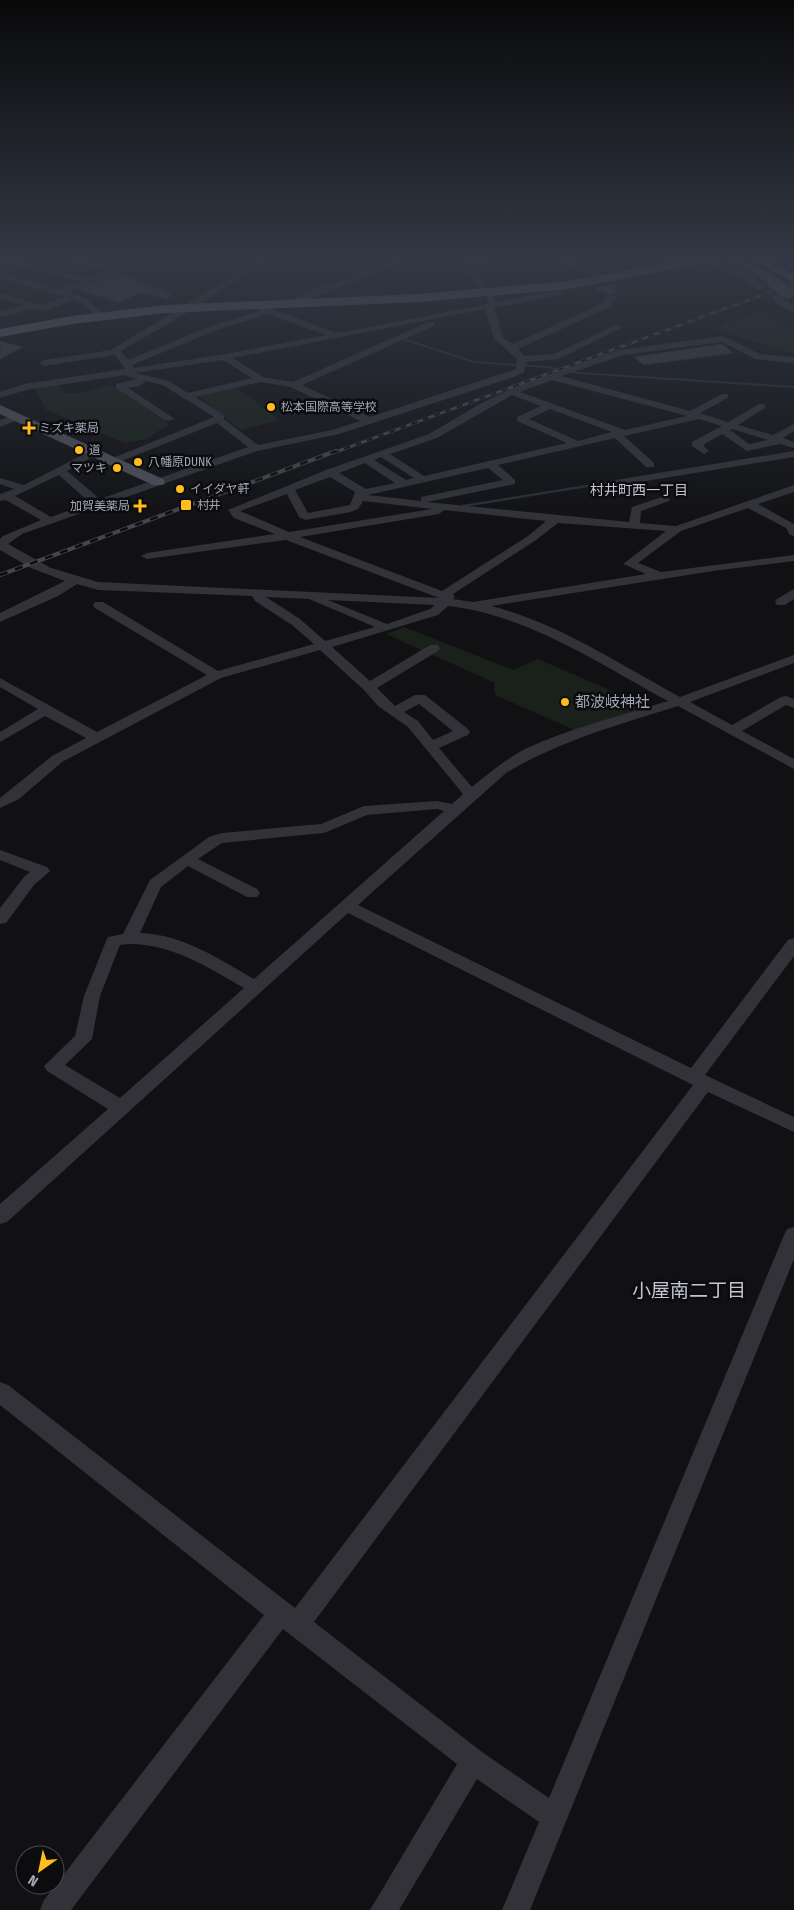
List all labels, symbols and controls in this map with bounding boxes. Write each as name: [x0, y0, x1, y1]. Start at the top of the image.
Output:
place label: 松本国際高等学校: [281, 400, 377, 414]
marker: 松本国際高等学校: [265, 401, 277, 413]
place label: ミズキ薬局: [39, 421, 99, 435]
marker: ミズキ薬局: [23, 422, 35, 434]
place label: 道: [89, 443, 101, 457]
marker: 道: [73, 444, 85, 456]
place label: 八幡原DUNK: [148, 455, 212, 469]
marker: 八幡原DUNK: [132, 456, 144, 468]
place label: マツキ: [71, 461, 107, 475]
marker: マツキ: [111, 462, 123, 474]
place label: イイダヤ軒: [190, 482, 250, 496]
district label: 村井町西一丁目: [590, 482, 688, 499]
marker: イイダヤ軒: [174, 483, 186, 495]
marker: 村井: [179, 498, 193, 512]
place label: 村井: [197, 498, 221, 512]
place label: 加賀美薬局: [70, 499, 130, 513]
marker: 加賀美薬局: [134, 500, 146, 512]
place label: 都波岐神社: [575, 693, 650, 711]
marker: 都波岐神社: [559, 696, 571, 708]
district label: 小屋南二丁目: [632, 1279, 746, 1302]
north arrow: [15, 1845, 65, 1895]
text: N: [25, 1871, 41, 1890]

